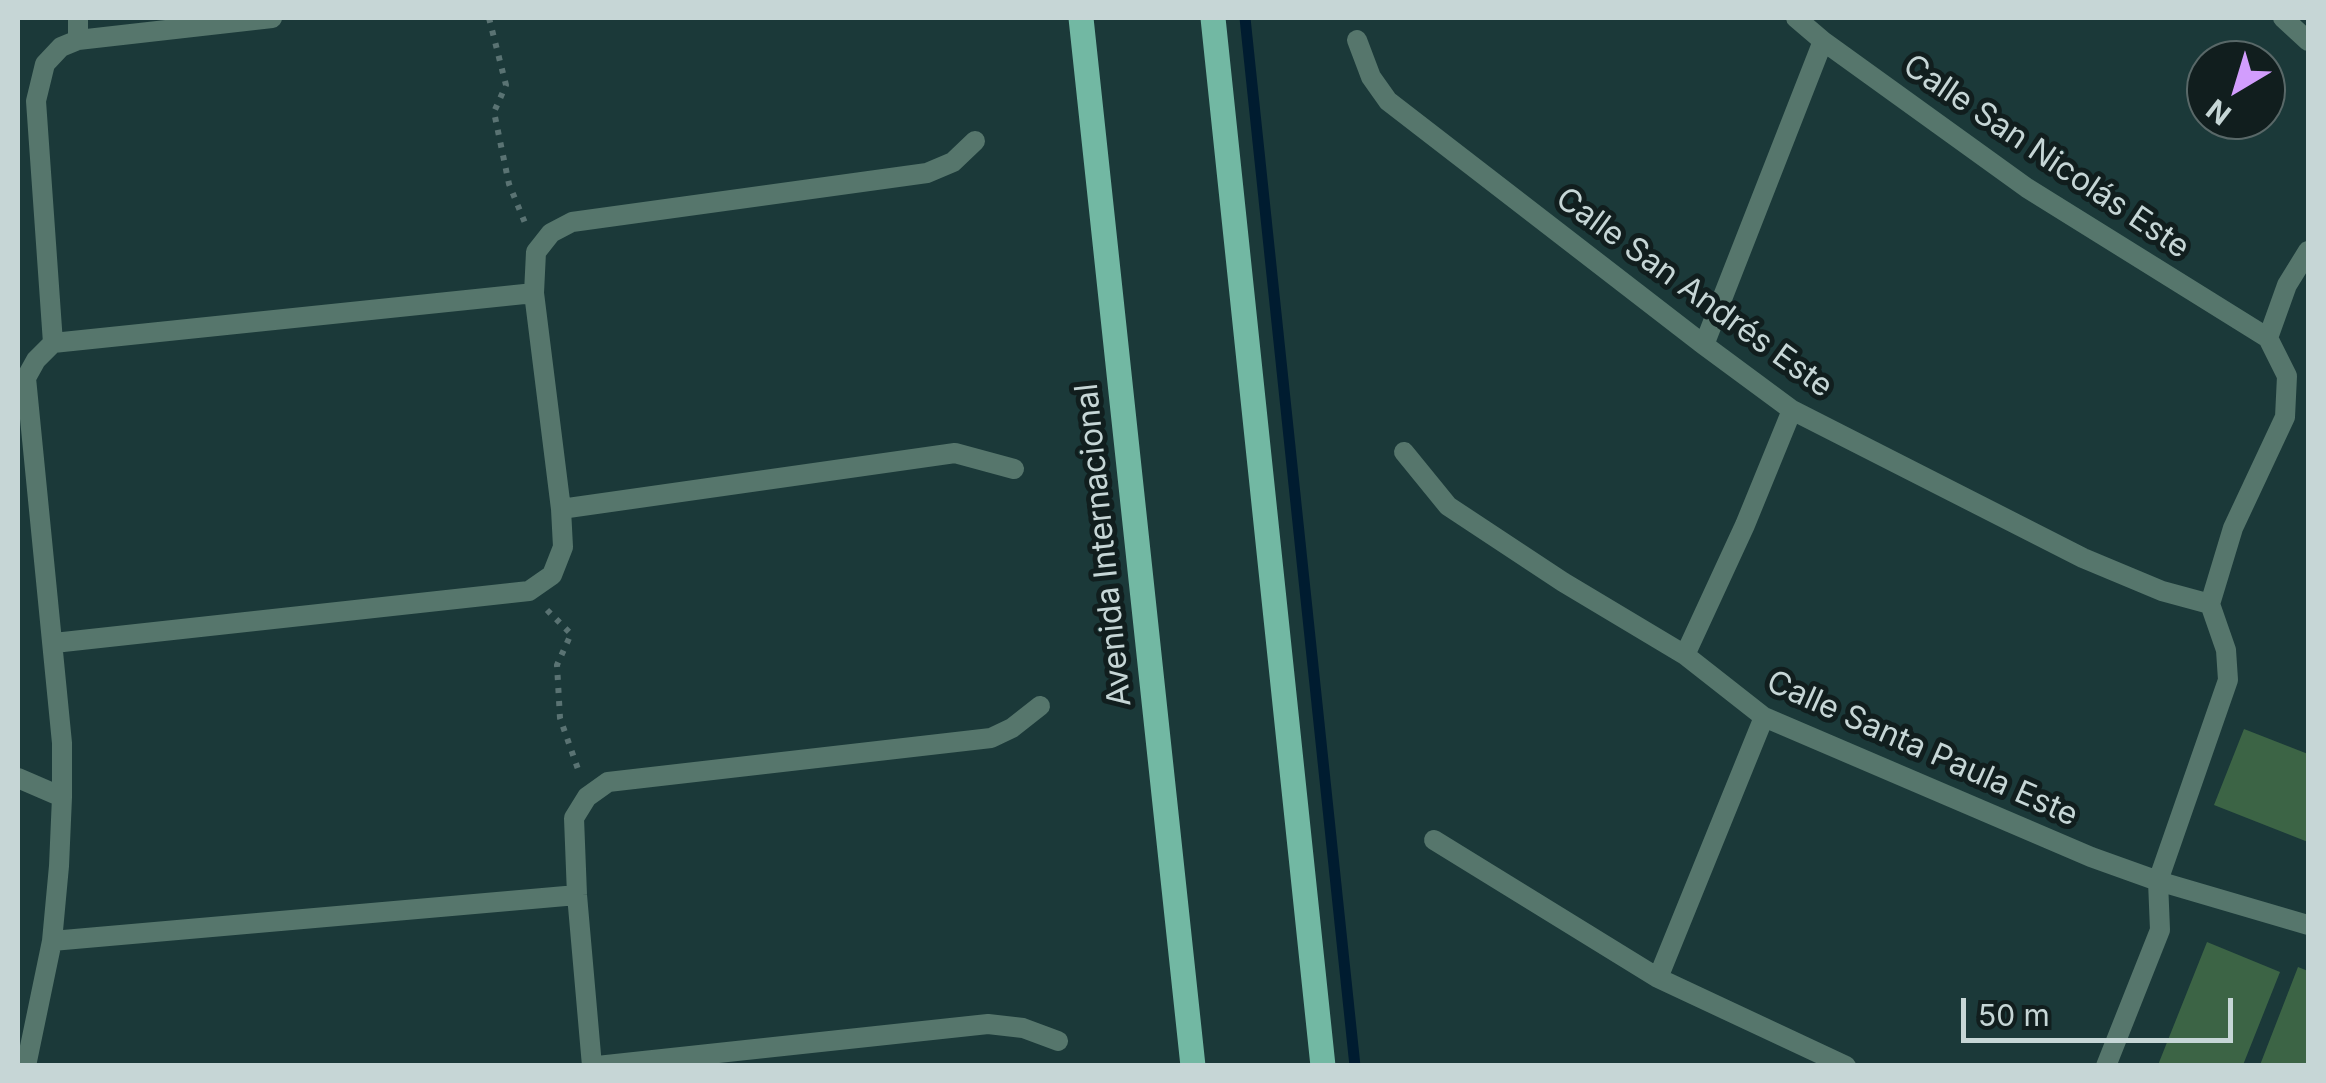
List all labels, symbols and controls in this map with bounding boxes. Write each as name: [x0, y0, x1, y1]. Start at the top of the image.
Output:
north arrow: [2186, 40, 2286, 140]
street label: Calle San Nicolás Este: [1896, 47, 2196, 267]
text: N: [2200, 92, 2238, 132]
street label: Calle San Andrés Este: [1548, 180, 1840, 406]
street label: Avenida Internacional: [1068, 382, 1140, 708]
street label: Calle Santa Paula Este: [1760, 663, 2084, 835]
scale bar: [1966, 978, 2238, 1040]
text: 50 m: [1978, 997, 2050, 1033]

